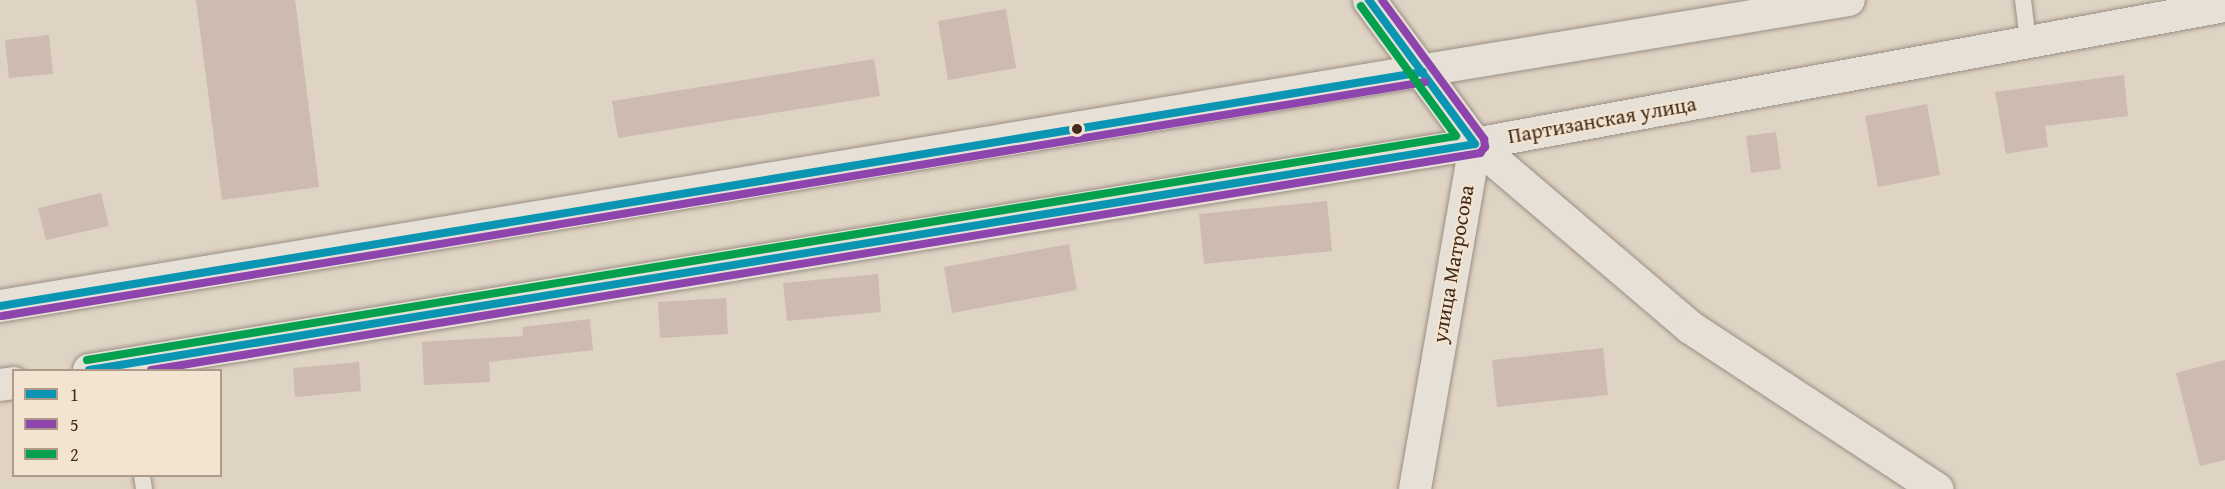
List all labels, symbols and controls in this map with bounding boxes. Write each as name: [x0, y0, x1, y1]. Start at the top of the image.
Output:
street label: Партизанская улица: [1506, 91, 1698, 149]
unlabelled marker: [1071, 123, 1083, 135]
street label: улица Матросова: [1427, 183, 1479, 345]
legend: [12, 369, 222, 477]
text: 1: [70, 381, 79, 408]
text: 5: [70, 411, 79, 438]
text: 2: [70, 441, 79, 468]

